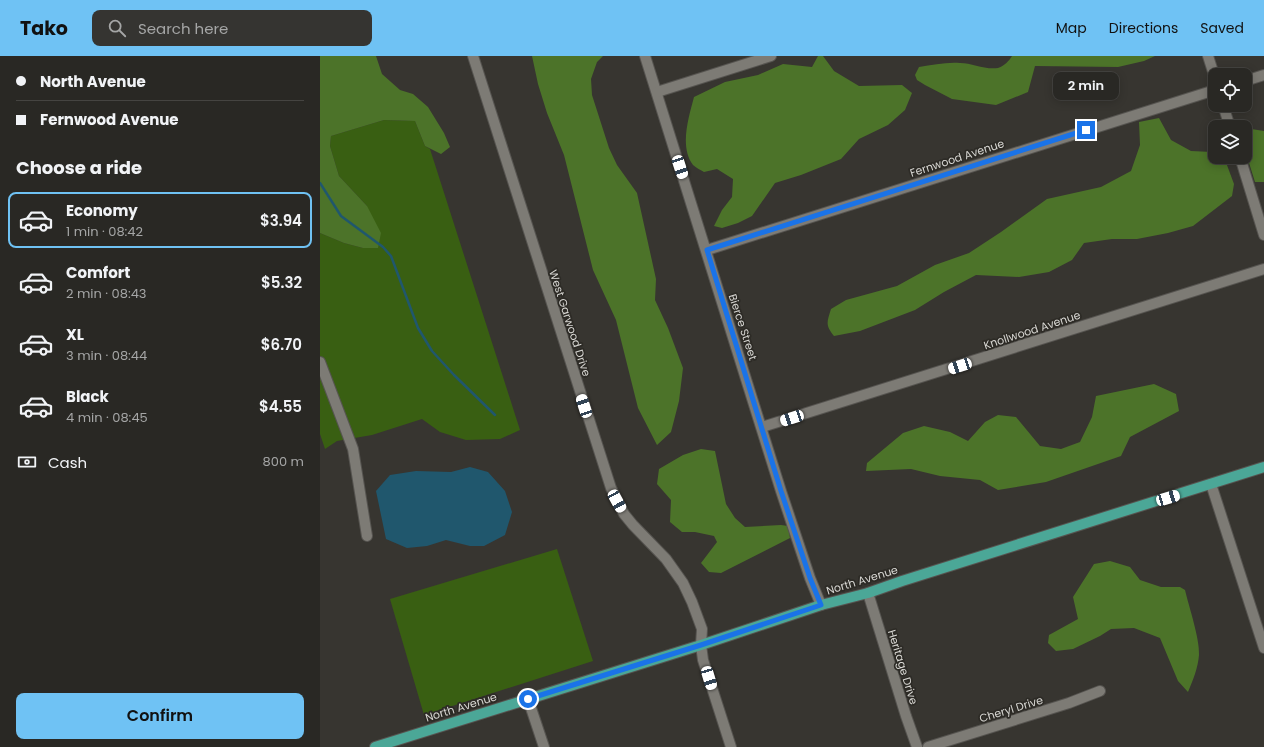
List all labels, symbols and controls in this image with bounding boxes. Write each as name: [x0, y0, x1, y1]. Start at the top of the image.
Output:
search box: [92, 10, 372, 46]
text: Tako: [20, 15, 68, 42]
icon: search: [106, 17, 128, 39]
text: Search here: [138, 18, 228, 39]
text: Map: [1056, 18, 1087, 38]
text: Directions: [1109, 18, 1178, 38]
text: Saved: [1200, 18, 1244, 38]
map controls: [1208, 68, 1252, 164]
button: locate: [1208, 68, 1252, 112]
text: North Avenue: [40, 71, 146, 92]
callout: 2 min: [1053, 72, 1119, 100]
text: 2 min: [1068, 76, 1104, 95]
text: Fernwood Avenue: [40, 109, 179, 130]
button: layers: [1208, 120, 1252, 164]
route end: [1077, 121, 1095, 139]
street label: Fernwood Avenue: [908, 135, 1006, 181]
car: [671, 154, 689, 180]
text: Choose a ride: [16, 155, 142, 180]
text: Economy: [66, 200, 138, 221]
icon: car: [18, 202, 54, 238]
text: $3.94: [260, 210, 302, 231]
text: 1 min · 08:42: [66, 222, 143, 241]
text: Comfort: [66, 262, 130, 283]
icon: car: [18, 264, 54, 300]
street label: West Garwood Drive: [545, 268, 595, 379]
text: $5.32: [261, 272, 302, 293]
text: 2 min · 08:43: [66, 284, 147, 303]
street label: Bierce Street: [725, 292, 761, 362]
street label: Knollwood Avenue: [982, 307, 1083, 353]
text: XL: [66, 324, 84, 345]
icon: car: [18, 326, 54, 362]
text: $6.70: [261, 334, 302, 355]
text: 3 min · 08:44: [66, 346, 147, 365]
car: [947, 357, 973, 375]
text: Black: [66, 386, 109, 407]
icon: car: [18, 388, 54, 424]
car: [575, 393, 593, 419]
text: $4.55: [259, 396, 302, 417]
text: 4 min · 08:45: [66, 408, 148, 427]
car: [779, 409, 805, 427]
icon: cash: [16, 451, 38, 473]
text: Cash: [48, 452, 87, 473]
text: 800 m: [263, 452, 304, 471]
car: [606, 488, 628, 514]
car: [1155, 489, 1181, 507]
street label: North Avenue: [824, 561, 900, 598]
street label: Heritage Drive: [884, 628, 922, 707]
car: [700, 665, 718, 691]
street label: North Avenue: [423, 688, 499, 725]
route start: [519, 690, 537, 708]
street label: Cheryl Drive: [977, 692, 1045, 726]
button: Confirm: [16, 693, 304, 739]

